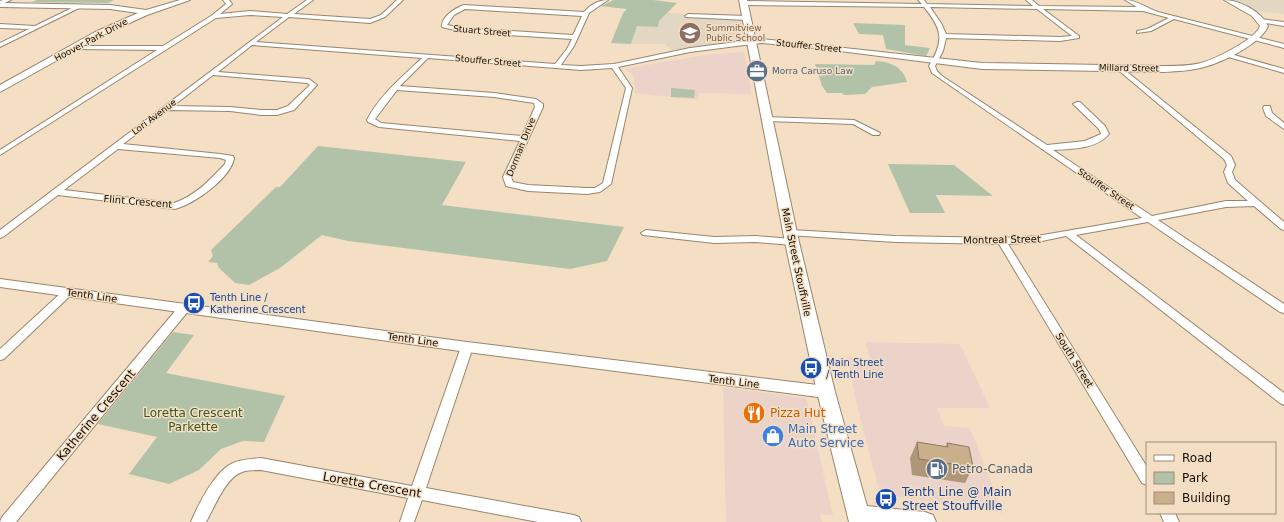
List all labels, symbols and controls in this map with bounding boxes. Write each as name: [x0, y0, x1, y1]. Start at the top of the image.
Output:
street label: Hoover Park Drive: [53, 16, 130, 64]
school or university icon: Summitview Public School: [677, 20, 703, 46]
street label: Stuart Street: [453, 23, 512, 39]
place label: Summitview Public School: [706, 23, 765, 43]
street label: Stouffer Street: [776, 38, 843, 54]
street label: Stouffer Street: [455, 53, 522, 69]
office icon: Morra Caruso Law: [744, 58, 770, 84]
street label: Millard Street: [1099, 62, 1160, 74]
place label: Morra Caruso Law: [772, 66, 853, 76]
street label: Lori Avenue: [130, 97, 178, 137]
street label: Dorman Drive: [505, 116, 538, 178]
street label: Stouffer Street: [1076, 166, 1137, 212]
street label: Flint Crescent: [103, 193, 173, 210]
street label: Main Street Stouffville: [780, 207, 813, 317]
street label: Montreal Street: [963, 233, 1041, 246]
street label: Tenth Line: [65, 286, 118, 305]
bus stop icon: Tenth Line / Katherine Crescent: [181, 290, 207, 316]
place label: Tenth Line / Katherine Crescent: [209, 292, 306, 315]
street label: Tenth Line: [386, 330, 439, 349]
street label: South Street: [1053, 331, 1096, 390]
bus stop icon: Main Street / Tenth Line: [798, 355, 824, 381]
place label: Main Street / Tenth Line: [826, 357, 884, 380]
street label: Katherine Crescent: [54, 366, 138, 463]
street label: Tenth Line: [707, 373, 760, 390]
restaurant icon: Pizza Hut: [741, 400, 767, 426]
park label: Loretta Crescent Parkette: [143, 406, 243, 434]
place label: Pizza Hut: [770, 406, 826, 420]
place label: Main Street Auto Service: [788, 422, 864, 450]
shop icon: Main Street Auto Service: [760, 423, 786, 449]
legend: [1146, 442, 1276, 514]
text: Road: [1182, 451, 1212, 465]
fuel station icon: Petro-Canada: [924, 456, 950, 482]
place label: Petro-Canada: [952, 462, 1033, 476]
street label: Loretta Crescent: [322, 469, 422, 501]
text: Park: [1182, 471, 1208, 485]
place label: Tenth Line @ Main Street Stouffville: [901, 485, 1012, 513]
bus stop icon: Tenth Line @ Main Street Stouffville: [873, 486, 899, 512]
text: Building: [1182, 491, 1231, 505]

